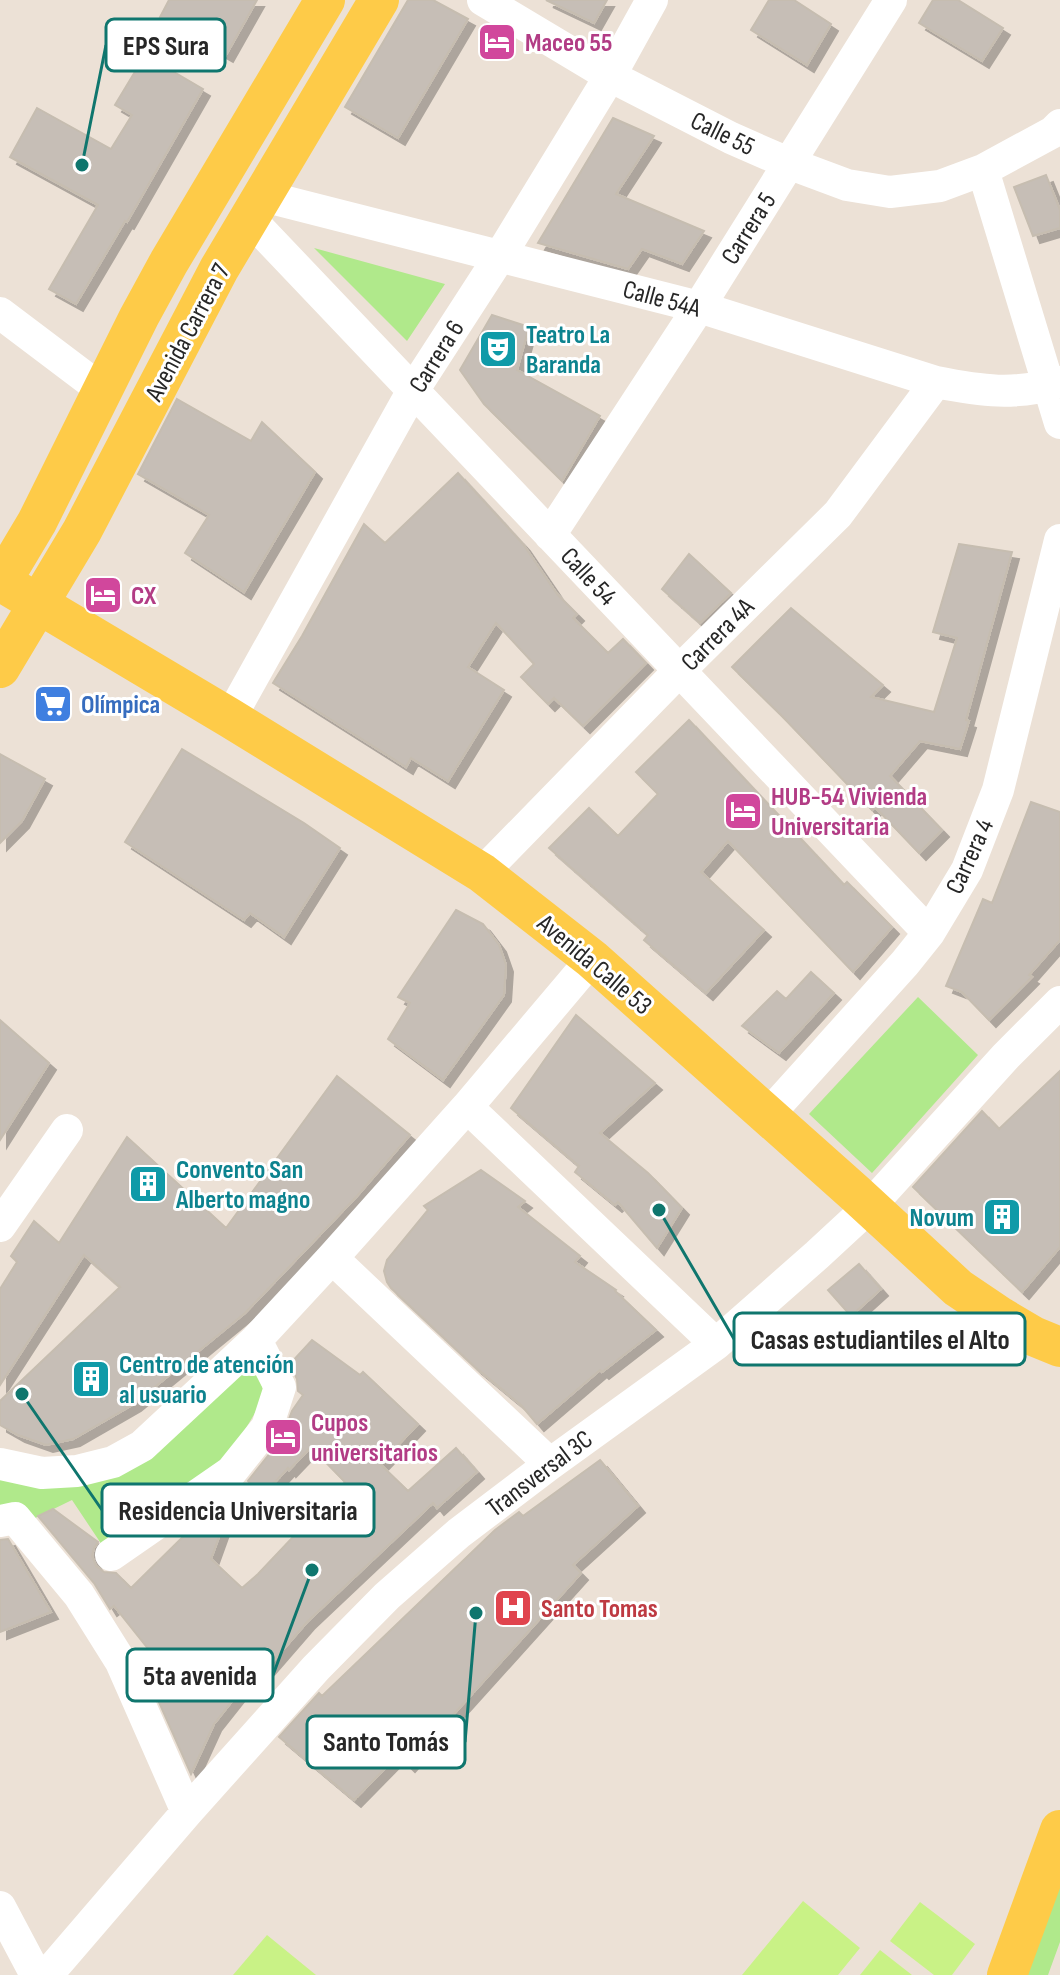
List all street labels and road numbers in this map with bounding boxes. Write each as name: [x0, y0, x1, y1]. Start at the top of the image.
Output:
street label: Calle 55: [685, 106, 759, 163]
street label: Carrera 5: [715, 187, 783, 270]
street label: Avenida Carrera 7: [139, 258, 238, 407]
street label: Calle 54A: [619, 274, 705, 325]
street label: Carrera 6: [403, 315, 472, 399]
street label: Calle 54: [553, 542, 622, 612]
street label: Carrera 4A: [675, 592, 762, 678]
street label: Carrera 4: [940, 814, 1001, 899]
street label: Avenida Calle 53: [530, 908, 658, 1022]
street label: Transversal 3C: [481, 1424, 599, 1524]

